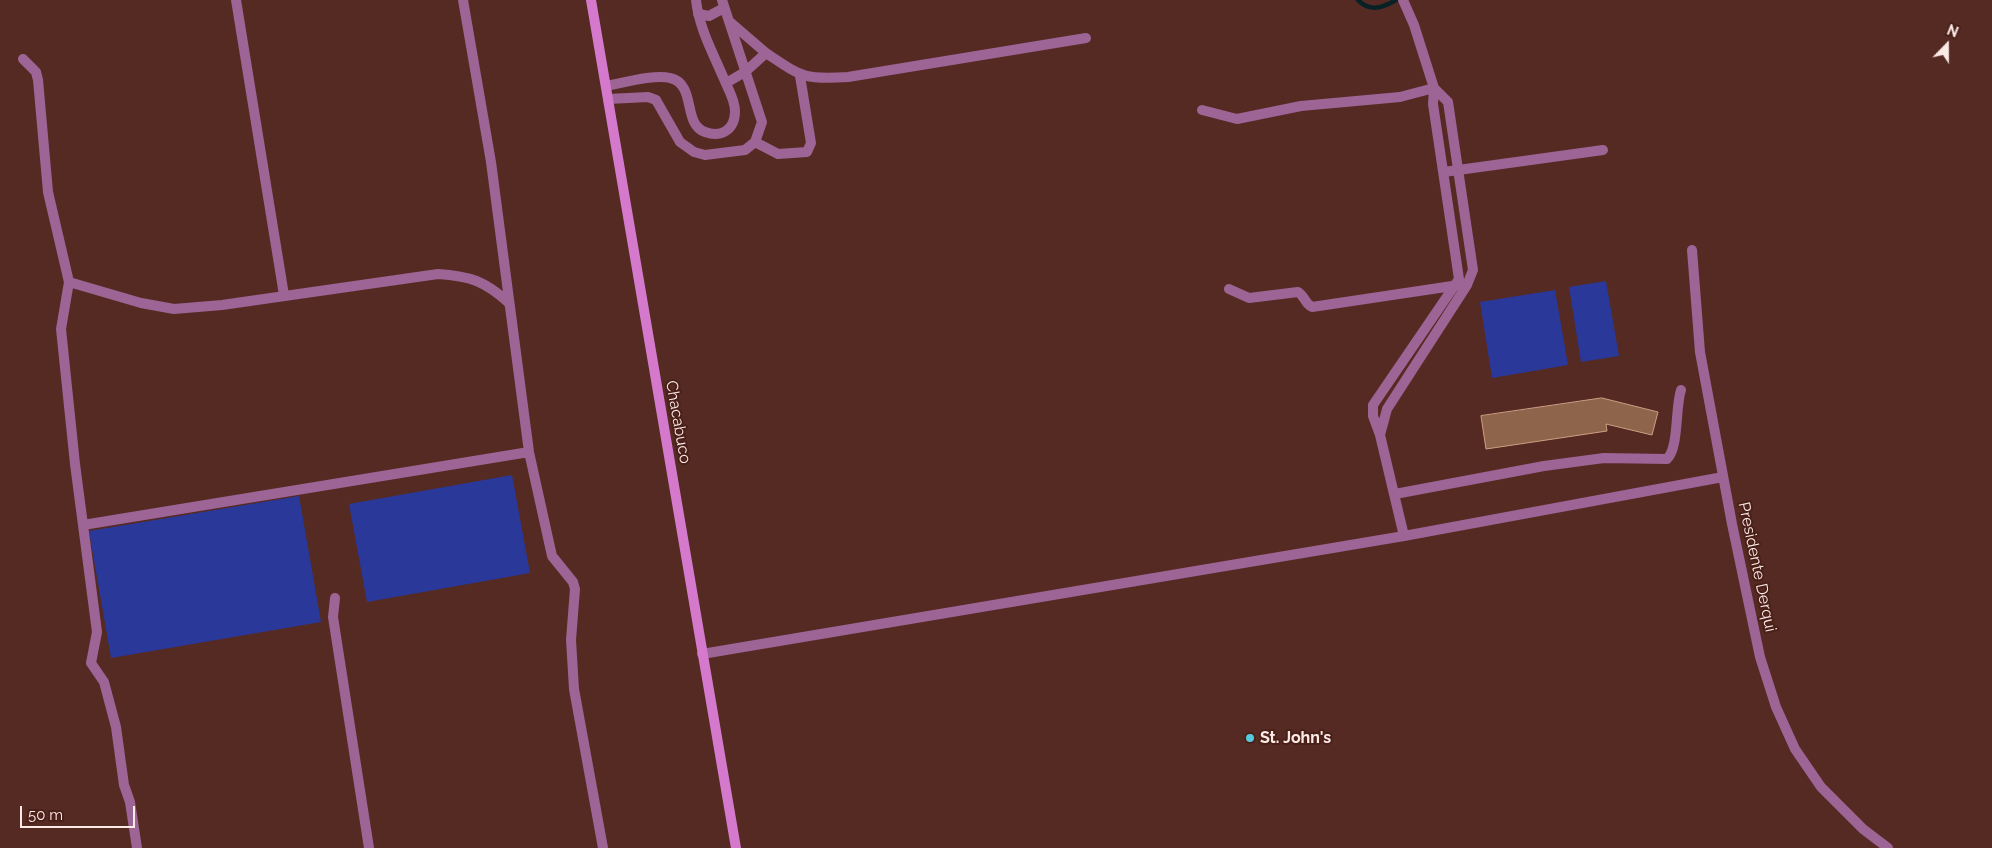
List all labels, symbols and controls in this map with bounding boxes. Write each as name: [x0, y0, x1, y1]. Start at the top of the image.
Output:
north arrow: [1922, 20, 1972, 70]
text: N: [1945, 22, 1961, 41]
street label: Chacabuco: [661, 379, 695, 465]
street label: Presidente Derqui: [1734, 500, 1780, 634]
place label: St. John's: [1260, 728, 1331, 748]
marker: St. John's: [1244, 732, 1256, 744]
scale bar: [22, 796, 138, 828]
text: 50 m: [28, 806, 63, 824]

